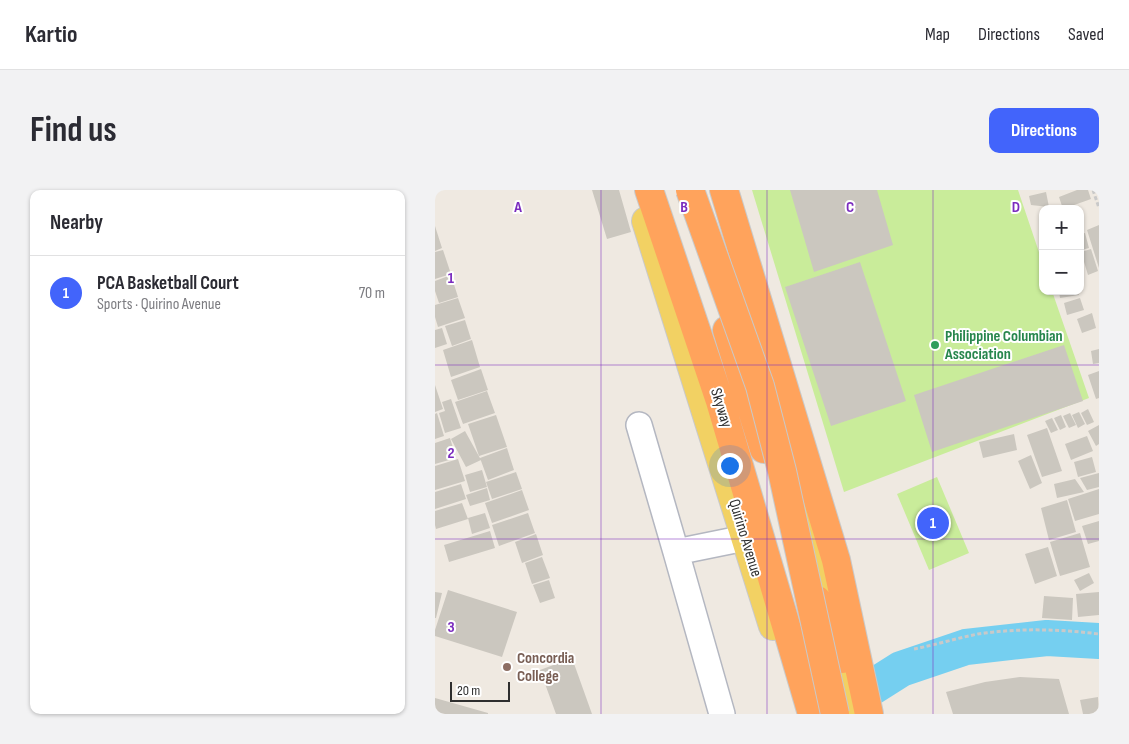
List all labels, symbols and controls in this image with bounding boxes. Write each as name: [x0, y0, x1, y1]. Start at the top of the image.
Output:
text: Kartio: [25, 20, 77, 49]
text: Map: [925, 24, 950, 45]
text: Directions: [978, 24, 1040, 45]
text: Saved: [1068, 24, 1104, 45]
button: Directions: [989, 108, 1099, 153]
text: Find us: [30, 109, 117, 152]
text: A: [513, 198, 522, 217]
text: B: [680, 198, 688, 217]
text: C: [846, 198, 854, 217]
text: D: [1012, 198, 1020, 217]
map controls: [1039, 205, 1084, 295]
button: +: [1039, 205, 1084, 250]
text: Nearby: [50, 210, 103, 235]
button: −: [1039, 250, 1084, 295]
text: 1: [448, 269, 455, 288]
text: PCA Basketball Court: [97, 272, 239, 295]
text: 1: [63, 284, 69, 303]
text: 70 m: [359, 284, 385, 303]
text: Sports · Quirino Avenue: [97, 295, 221, 314]
place label: Philippine Columbian Association: [944, 327, 1063, 364]
marker: Philippine Columbian Association: [929, 339, 941, 351]
street label: Skyway: [706, 386, 736, 430]
text: 2: [447, 444, 455, 463]
your location: [717, 453, 743, 479]
street label: Quirino Avenue: [724, 497, 766, 579]
pin: 1: [917, 504, 949, 542]
text: 3: [447, 618, 455, 637]
place label: Concordia College: [517, 649, 574, 686]
marker: Concordia College: [501, 661, 513, 673]
scale bar: [450, 679, 510, 702]
text: 20 m: [457, 682, 480, 699]

